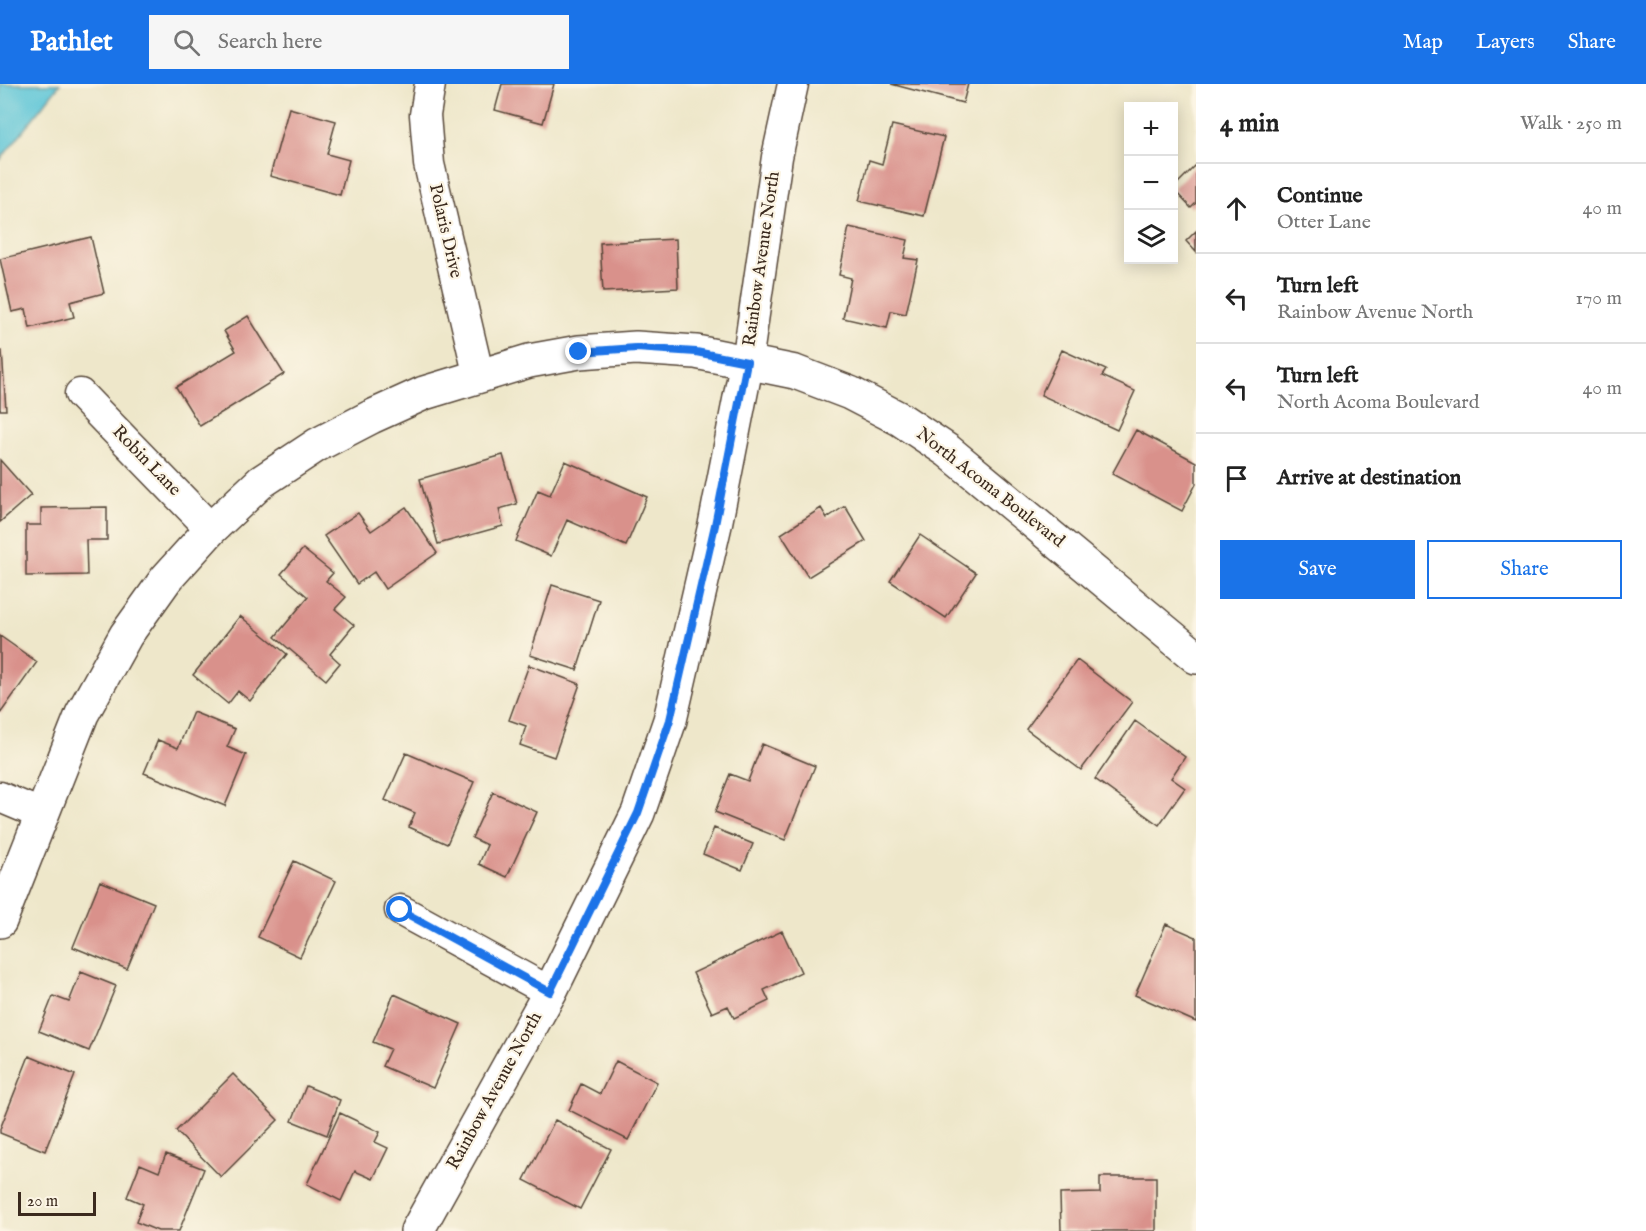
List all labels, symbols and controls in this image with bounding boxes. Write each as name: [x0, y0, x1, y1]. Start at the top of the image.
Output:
search box: [149, 15, 569, 69]
text: Pathlet: [30, 25, 113, 60]
icon: search: [170, 26, 203, 59]
text: Search here: [218, 28, 322, 56]
text: Map: [1403, 29, 1443, 56]
text: Layers: [1476, 29, 1535, 56]
text: Share: [1568, 29, 1616, 56]
map controls: [1124, 102, 1178, 264]
button: +: [1124, 102, 1178, 156]
text: 4 min: [1220, 107, 1279, 140]
text: Walk · 250 m: [1520, 111, 1622, 136]
button: −: [1124, 156, 1178, 210]
street label: Rainbow Avenue North: [738, 170, 786, 348]
street label: Polaris Drive: [423, 182, 467, 280]
text: Continue: [1277, 182, 1363, 210]
icon: ahead: [1220, 192, 1253, 225]
text: 40 m: [1583, 196, 1622, 221]
button: layers: [1124, 210, 1178, 264]
text: Otter Lane: [1277, 210, 1371, 235]
text: Turn left: [1277, 272, 1359, 300]
icon: left: [1220, 282, 1253, 315]
text: 170 m: [1576, 286, 1622, 311]
text: Rainbow Avenue North: [1277, 300, 1473, 325]
route end: [565, 338, 591, 364]
text: Turn left: [1277, 362, 1359, 390]
icon: left: [1220, 372, 1253, 405]
text: 40 m: [1583, 376, 1622, 401]
text: North Acoma Boulevard: [1277, 390, 1479, 415]
street label: Robin Lane: [107, 421, 185, 501]
street label: North Acoma Boulevard: [911, 423, 1069, 553]
icon: arrive: [1220, 462, 1253, 495]
text: Arrive at destination: [1277, 464, 1461, 492]
button: Save: [1220, 540, 1415, 599]
button: Share: [1427, 540, 1622, 599]
route start: [386, 896, 412, 922]
street label: Rainbow Avenue North: [442, 1008, 548, 1174]
scale bar: [18, 1189, 96, 1216]
text: 20 m: [27, 1192, 58, 1212]

